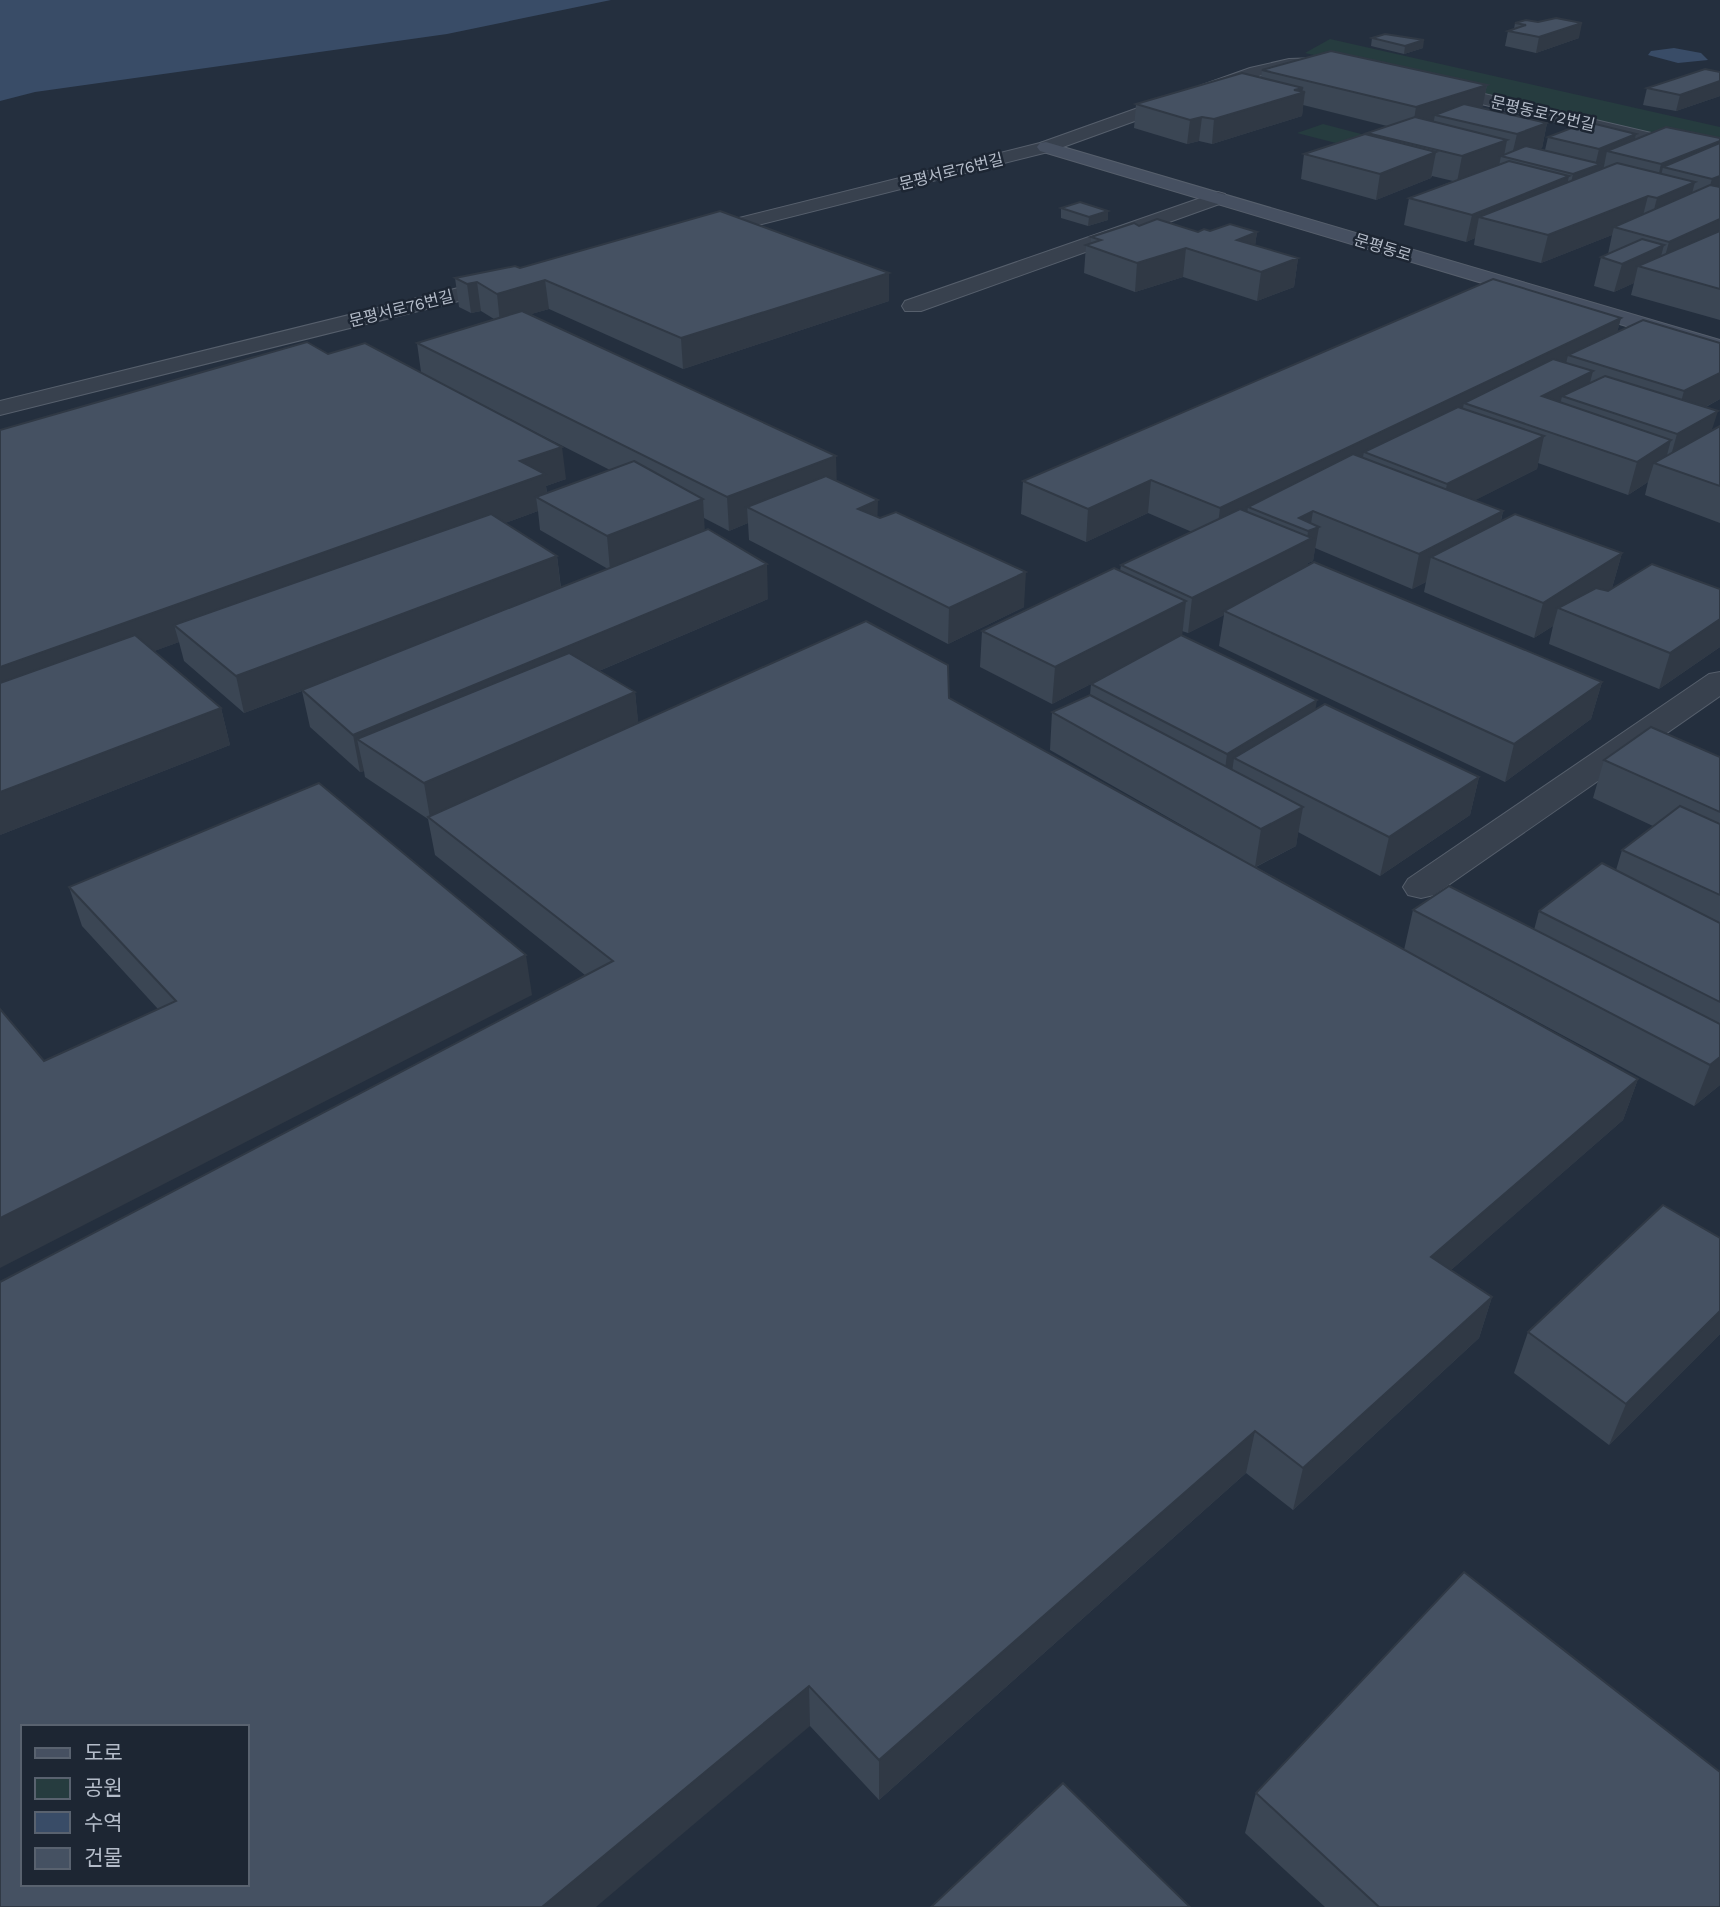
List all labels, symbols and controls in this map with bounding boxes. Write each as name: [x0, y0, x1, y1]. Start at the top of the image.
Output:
street label: 문평동로72번길: [1489, 92, 1597, 135]
street label: 문평서로76번길: [897, 149, 1005, 194]
street label: 문평동로: [1352, 230, 1414, 265]
street label: 문평서로76번길: [347, 286, 455, 331]
legend: [21, 1725, 248, 1886]
text: 도로: [84, 1740, 123, 1765]
text: 공원: [84, 1775, 123, 1800]
text: 수역: [84, 1810, 123, 1835]
text: 건물: [84, 1845, 123, 1870]

